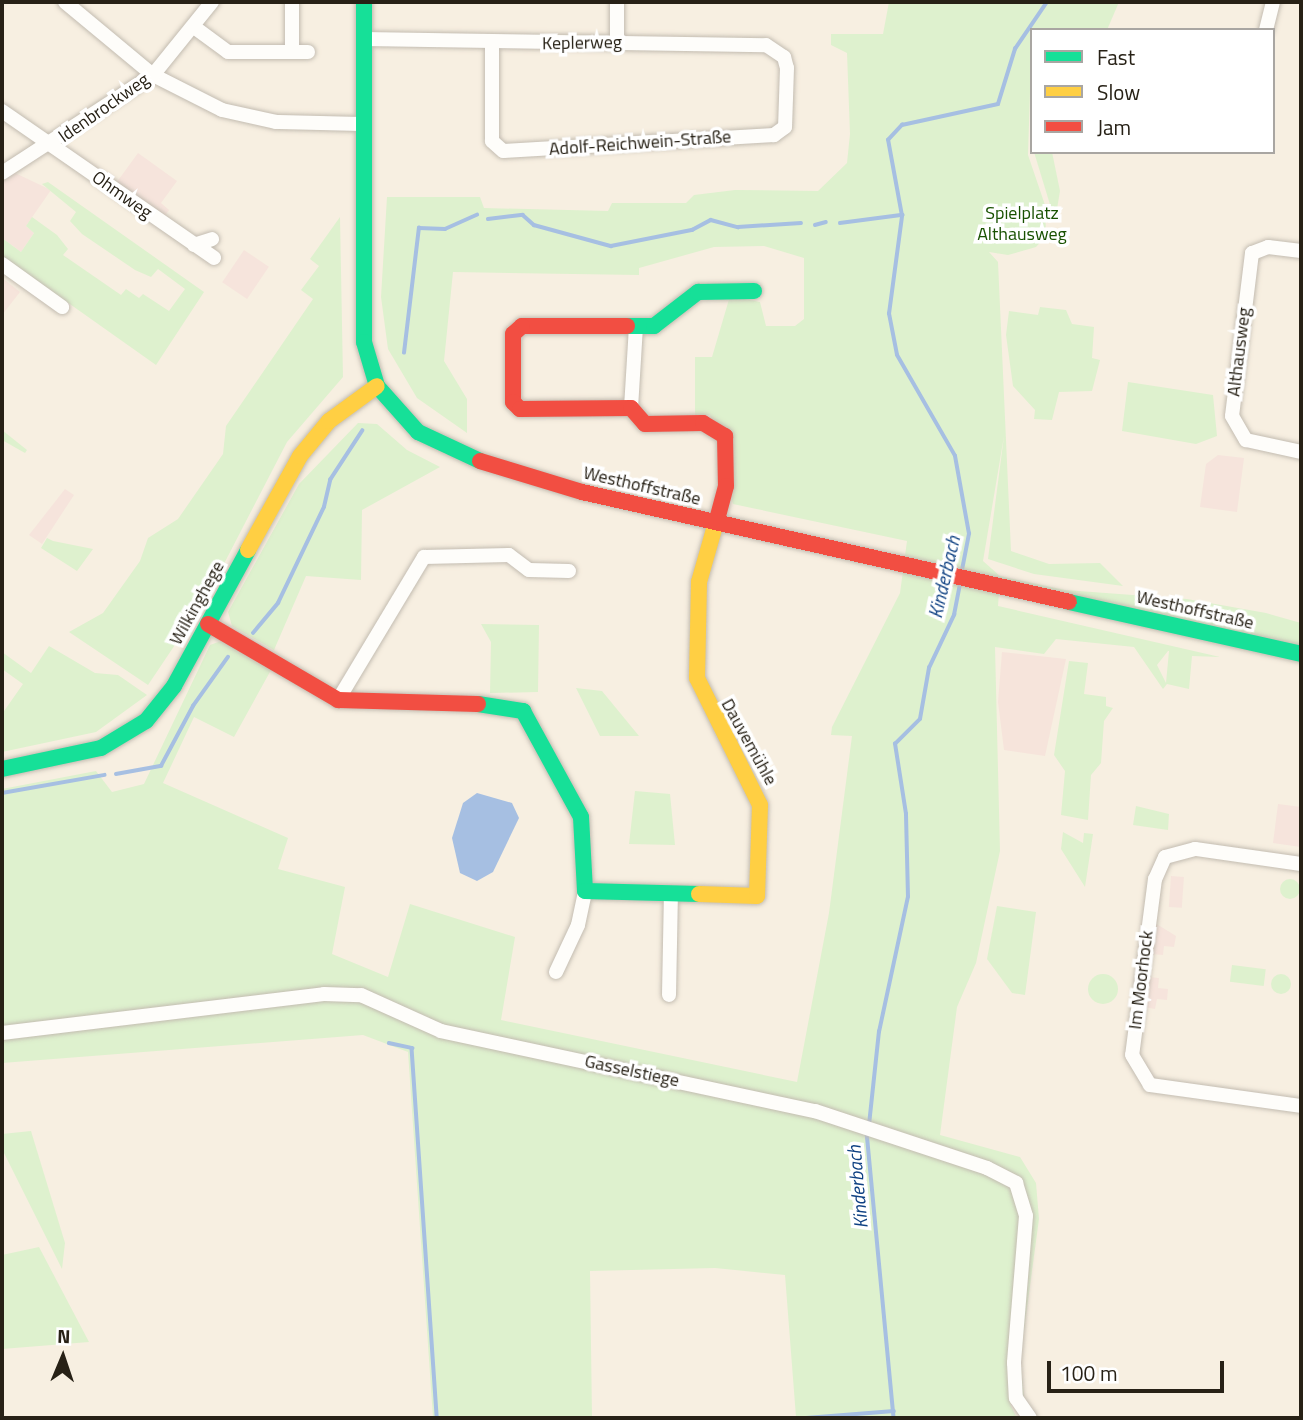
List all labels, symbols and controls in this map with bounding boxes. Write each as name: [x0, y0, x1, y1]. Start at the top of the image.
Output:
legend: [1030, 28, 1275, 154]
street label: Keplerweg: [542, 32, 622, 54]
text: Fast: [1097, 41, 1135, 73]
street label: Idenbrockweg: [54, 69, 154, 147]
text: Slow: [1097, 76, 1140, 108]
text: Jam: [1097, 111, 1131, 143]
street label: Adolf-Reichwein-Straße: [548, 126, 732, 160]
street label: Ohmweg: [88, 167, 156, 223]
park label: Spielplatz Althausweg: [977, 203, 1067, 246]
street label: Althausweg: [1223, 306, 1255, 398]
street label: Westhoffstraße: [581, 462, 703, 510]
water label: Kinderbach: [923, 534, 965, 620]
street label: Wilkinghege: [165, 557, 229, 649]
street label: Westhoffstraße: [1134, 586, 1256, 634]
street label: Dauvemühle: [716, 695, 782, 789]
street label: Im Moorhock: [1124, 929, 1158, 1031]
street label: Gasselstiege: [583, 1050, 681, 1092]
water label: Kinderbach: [842, 1144, 872, 1230]
text: N: [57, 1321, 71, 1350]
north arrow: [28, 1322, 98, 1392]
scale bar: [1051, 1346, 1228, 1390]
text: 100 m: [1060, 1357, 1117, 1389]

